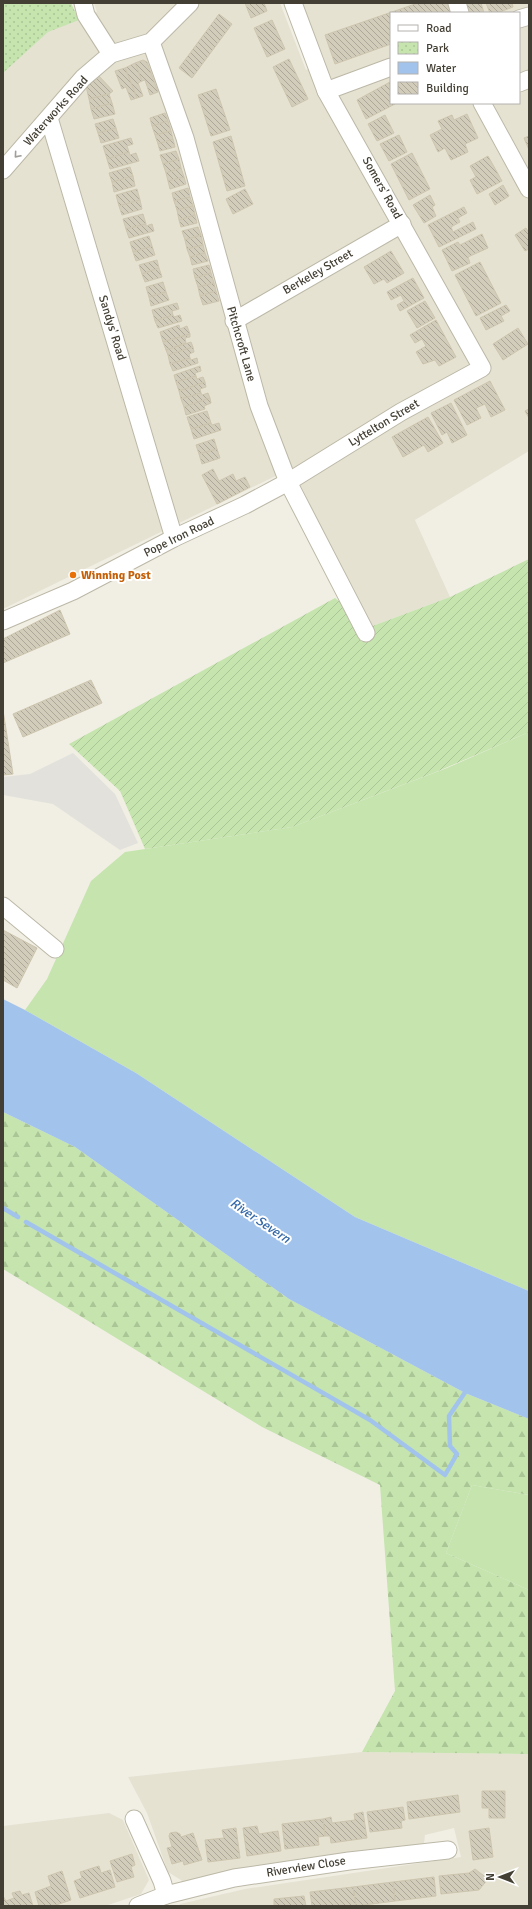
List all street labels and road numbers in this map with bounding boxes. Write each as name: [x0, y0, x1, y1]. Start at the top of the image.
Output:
street label: Waterworks Road: [21, 73, 91, 149]
street label: Somers' Road: [359, 154, 405, 222]
street label: Berkeley Street: [280, 246, 356, 298]
street label: Sandys' Road: [95, 294, 129, 362]
street label: Pitchcroft Lane: [223, 305, 259, 383]
street label: Lyttelton Street: [346, 396, 422, 450]
street label: Pope Iron Road: [141, 513, 217, 561]
street label: Riverview Close: [265, 1853, 347, 1881]

